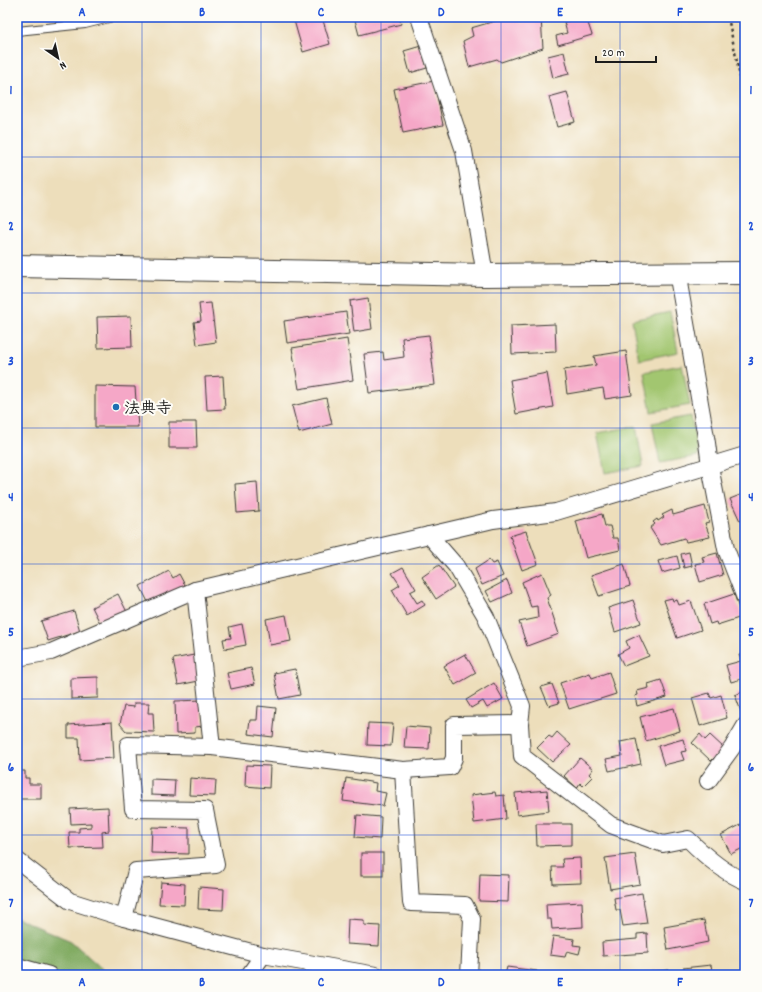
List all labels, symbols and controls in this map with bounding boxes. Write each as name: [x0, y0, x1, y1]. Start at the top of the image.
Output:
text: A: [78, 4, 86, 23]
text: B: [199, 4, 205, 23]
text: C: [318, 4, 325, 23]
text: D: [438, 4, 445, 23]
text: E: [557, 4, 564, 23]
text: F: [677, 4, 683, 23]
north arrow: [38, 38, 78, 78]
scale bar: [596, 38, 656, 64]
text: 20 m: [602, 45, 625, 62]
text: N: [55, 56, 69, 73]
text: 1: [10, 82, 13, 101]
text: 1: [750, 82, 753, 101]
text: 2: [8, 218, 14, 237]
text: 2: [748, 218, 754, 237]
text: 3: [8, 353, 14, 372]
text: 3: [748, 353, 754, 372]
place label: 法典寺: [124, 398, 172, 421]
marker: 法典寺: [111, 402, 121, 412]
text: 4: [8, 489, 14, 508]
text: 4: [748, 489, 754, 508]
text: 5: [8, 624, 14, 643]
text: 5: [748, 624, 754, 643]
text: 6: [8, 759, 15, 778]
text: 6: [748, 759, 755, 778]
text: 7: [9, 895, 14, 914]
text: 7: [749, 895, 754, 914]
text: A: [78, 974, 86, 992]
text: B: [199, 974, 205, 992]
text: C: [318, 974, 325, 992]
text: D: [438, 974, 445, 992]
text: E: [557, 974, 564, 992]
text: F: [677, 974, 683, 992]

